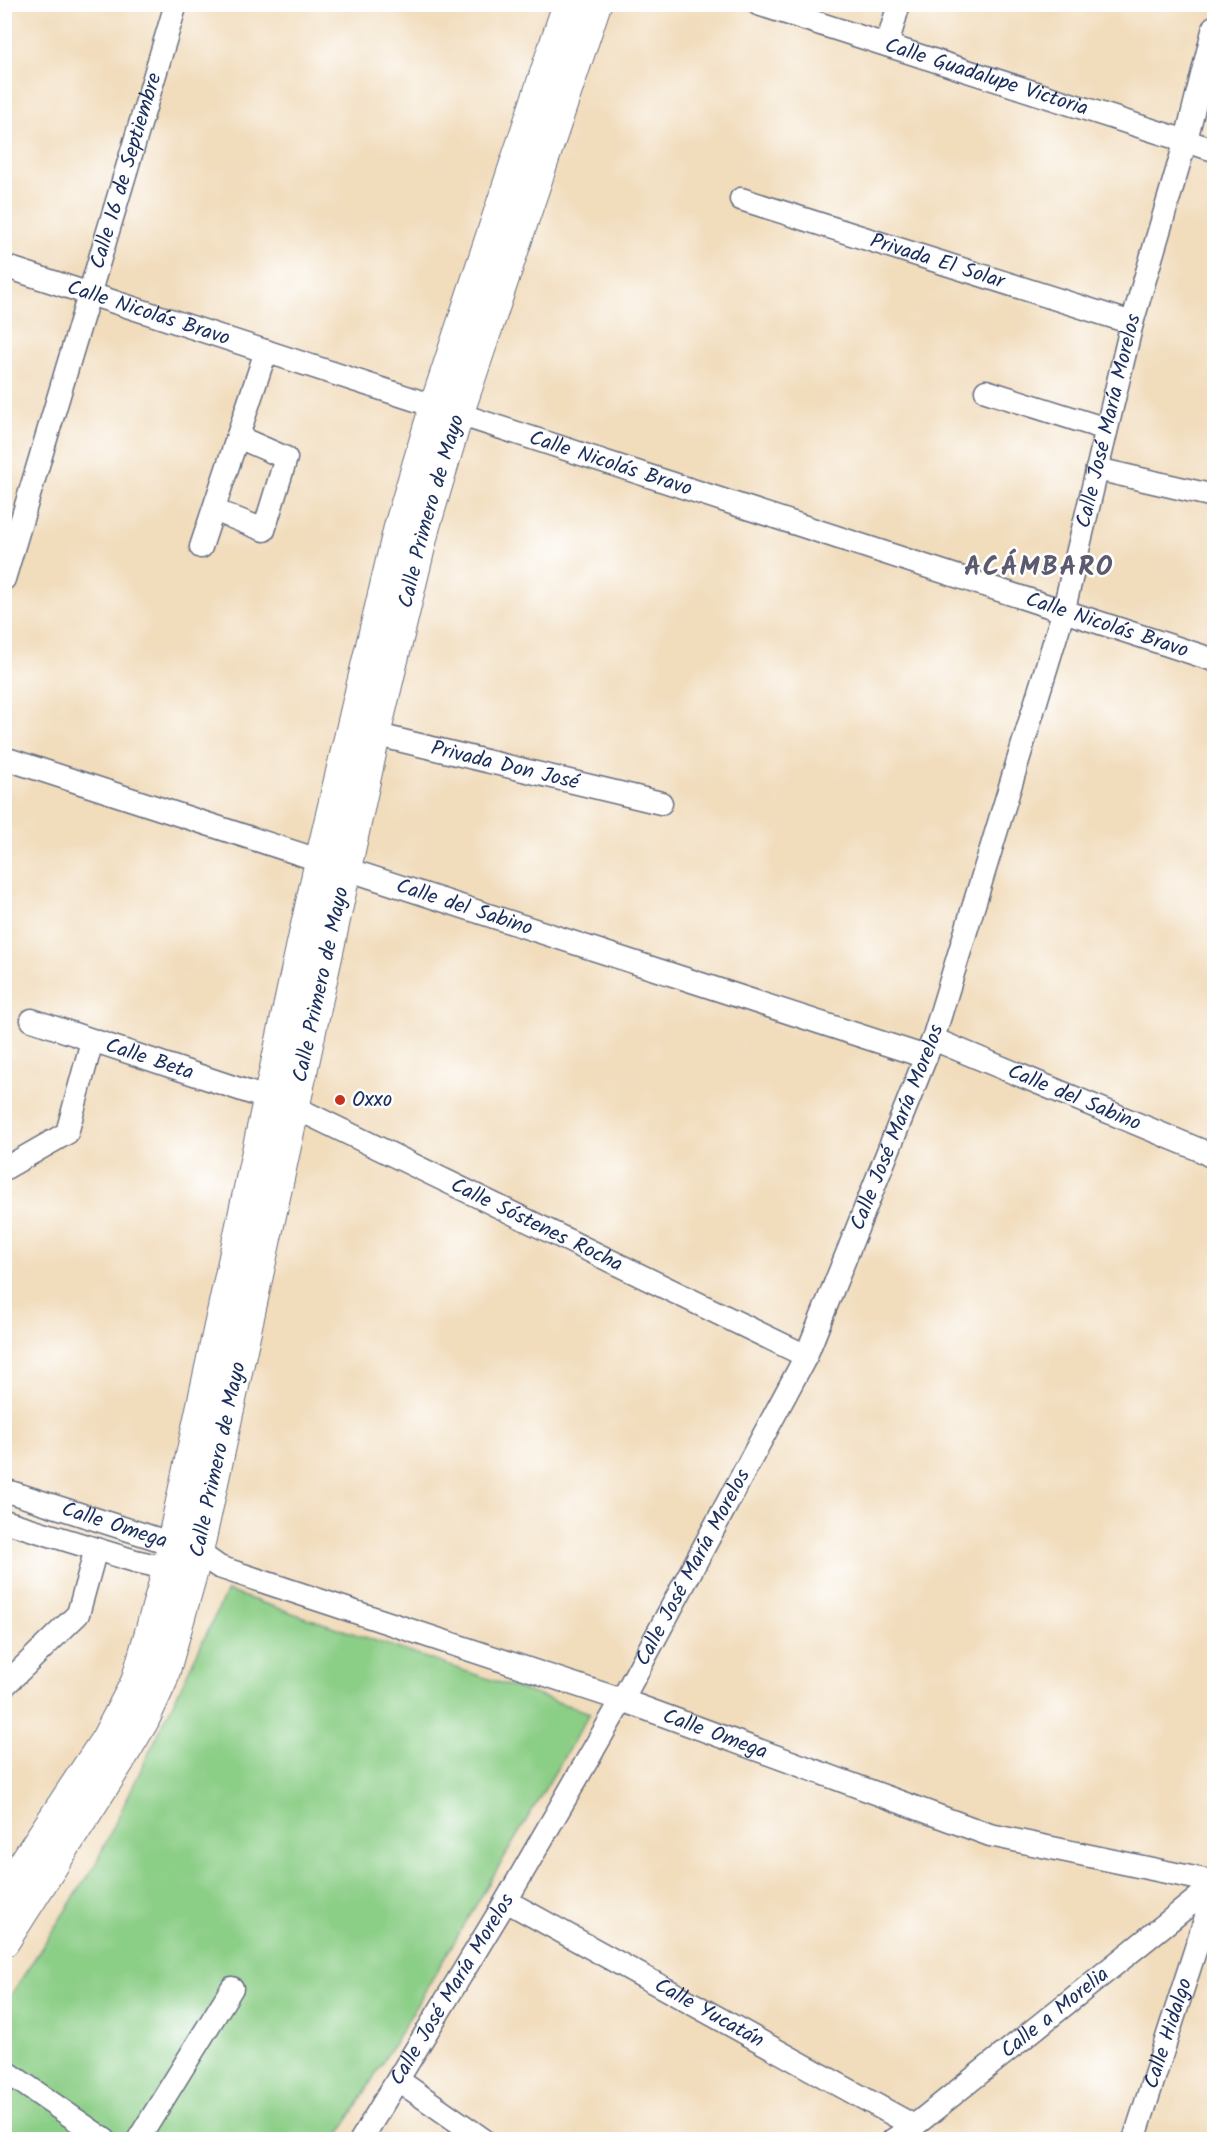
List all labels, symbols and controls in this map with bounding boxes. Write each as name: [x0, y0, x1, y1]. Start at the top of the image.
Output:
street label: Calle Guadalupe Victoria: [881, 29, 1093, 125]
street label: Calle 16 de Septiembre: [81, 68, 171, 273]
street label: Privada El Solar: [866, 224, 1010, 298]
street label: Calle Nicolás Bravo: [63, 271, 234, 355]
street label: Calle José María Morelos: [1067, 310, 1150, 532]
street label: Calle Primero de Mayo: [389, 411, 474, 611]
street label: Calle Nicolás Bravo: [525, 422, 696, 506]
district label: ACÁMBARO: [964, 546, 1114, 589]
street label: Calle Nicolás Bravo: [1021, 583, 1193, 667]
street label: Privada Don José: [428, 732, 583, 799]
street label: Calle del Sabino: [392, 870, 537, 945]
street label: Calle Primero de Mayo: [284, 884, 358, 1085]
street label: Calle José María Morelos: [841, 1020, 953, 1235]
street label: Calle Beta: [101, 1029, 198, 1089]
street label: Calle del Sabino: [1002, 1055, 1146, 1140]
place label: Oxxo: [352, 1084, 392, 1117]
marker: Oxxo: [333, 1093, 347, 1107]
street label: Calle Sóstenes Rocha: [445, 1169, 629, 1281]
street label: Calle Primero de Mayo: [181, 1359, 255, 1560]
street label: Calle José María Morelos: [627, 1463, 759, 1672]
street label: Calle Omega: [57, 1493, 172, 1558]
street label: Calle Omega: [658, 1700, 772, 1768]
street label: Calle José María Morelos: [381, 1887, 523, 2092]
street label: Calle a Morelia: [993, 1959, 1116, 2067]
street label: Calle Yucatán: [648, 1969, 770, 2057]
street label: Calle Hidalgo: [1135, 1974, 1202, 2093]

